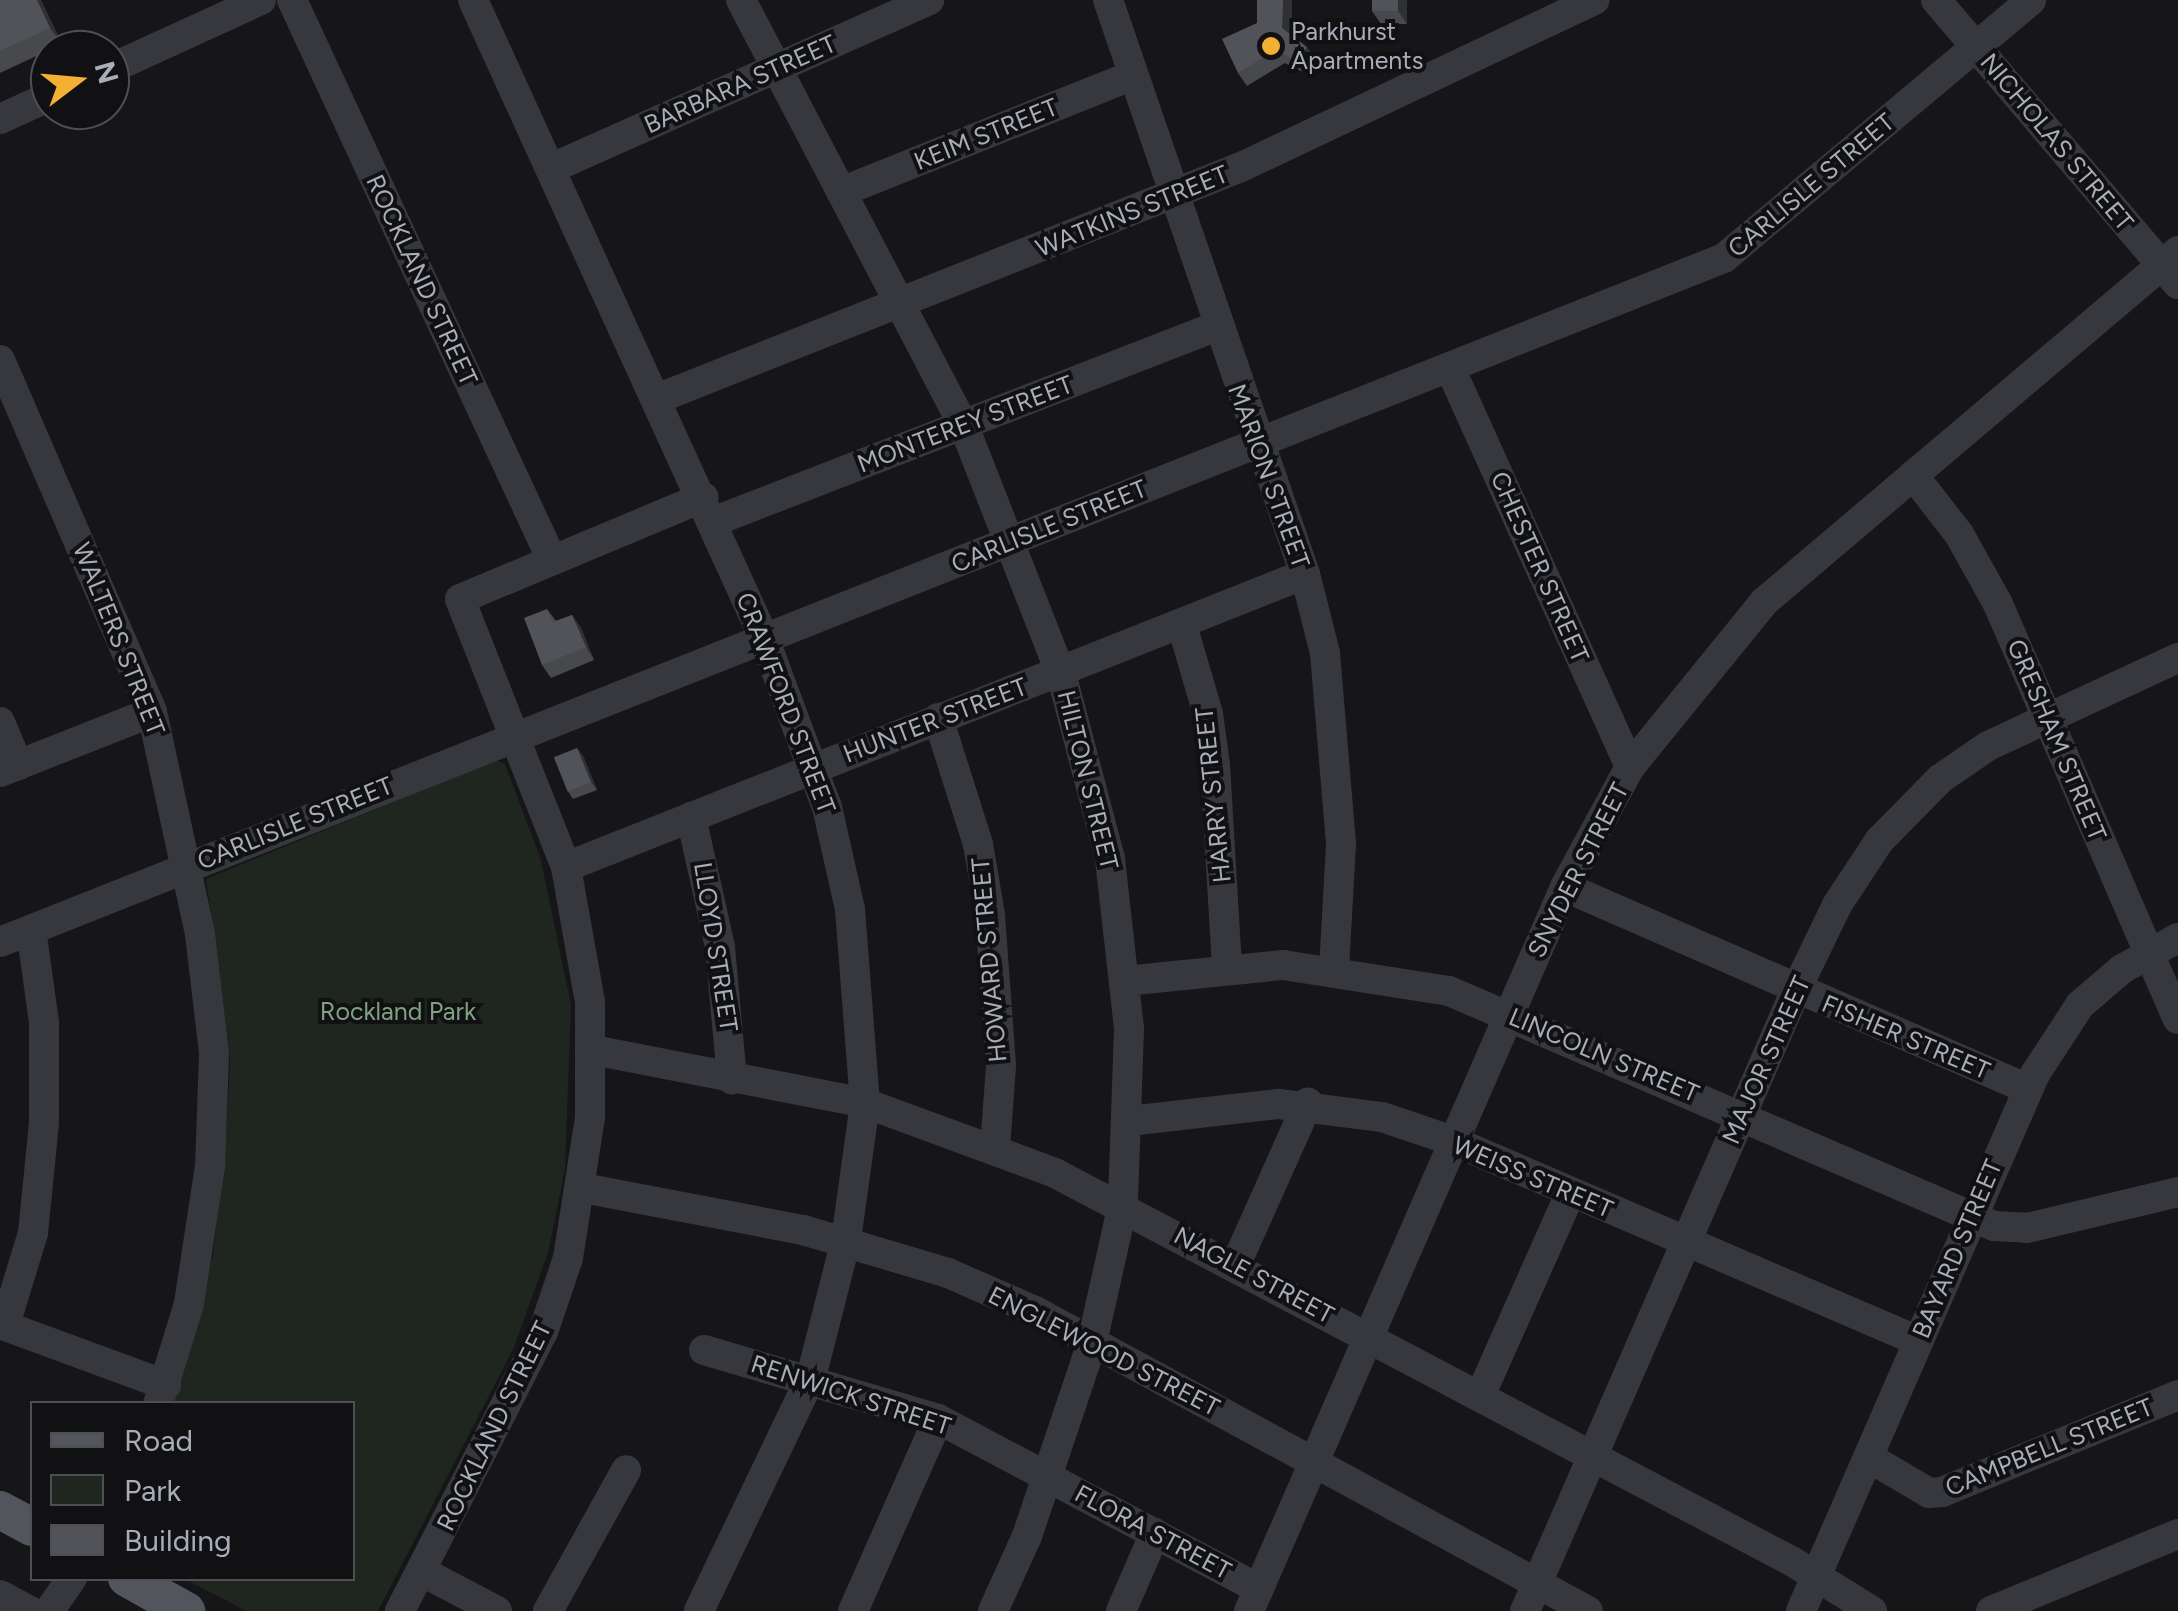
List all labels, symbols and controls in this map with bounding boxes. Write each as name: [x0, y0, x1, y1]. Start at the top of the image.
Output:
place label: Parkhurst Apartments: [1291, 17, 1423, 76]
street label: BARBARA STREET: [639, 28, 841, 140]
north arrow: [30, 30, 130, 130]
marker: Parkhurst Apartments: [1260, 35, 1282, 57]
street label: NICHOLAS STREET: [1974, 47, 2140, 237]
text: N: [88, 57, 126, 87]
street label: KEIM STREET: [910, 92, 1062, 176]
street label: CARLISLE STREET: [1722, 107, 1900, 263]
street label: WATKINS STREET: [1032, 159, 1232, 263]
street label: ROCKLAND STREET: [360, 170, 484, 390]
street label: MONTEREY STREET: [853, 369, 1077, 479]
street label: MARION STREET: [1222, 380, 1316, 572]
street label: CHESTER STREET: [1484, 467, 1596, 667]
street label: CARLISLE STREET: [947, 473, 1151, 579]
street label: WALTERS STREET: [67, 538, 171, 740]
street label: CRAWFORD STREET: [730, 588, 842, 818]
street label: GRESHAM STREET: [2001, 635, 2113, 845]
street label: HUNTER STREET: [839, 671, 1031, 769]
street label: HILTON STREET: [1051, 687, 1125, 873]
street label: HARRY STREET: [1189, 706, 1237, 884]
street label: CARLISLE STREET: [193, 770, 397, 876]
street label: SNYDER STREET: [1521, 778, 1635, 962]
street label: HOWARD STREET: [965, 856, 1013, 1064]
street label: LLOYD STREET: [688, 860, 744, 1034]
street label: MAJOR STREET: [1716, 972, 1816, 1148]
street label: FISHER STREET: [1818, 988, 1994, 1086]
park label: Rockland Park: [320, 996, 476, 1026]
street label: LINCOLN STREET: [1505, 1001, 1703, 1109]
street label: WEISS STREET: [1449, 1130, 1617, 1224]
street label: BAYARD STREET: [1906, 1155, 2008, 1343]
street label: NAGLE STREET: [1169, 1220, 1339, 1330]
street label: ENGLEWOOD STREET: [983, 1280, 1225, 1422]
street label: ROCKLAND STREET: [430, 1316, 558, 1536]
street label: RENWICK STREET: [747, 1349, 955, 1441]
street label: CAMPBELL STREET: [1941, 1392, 2157, 1502]
legend: [30, 1401, 355, 1581]
text: Road: [124, 1422, 193, 1459]
text: Park: [124, 1472, 181, 1509]
street label: FLORA STREET: [1070, 1478, 1236, 1586]
text: Building: [124, 1522, 232, 1559]

